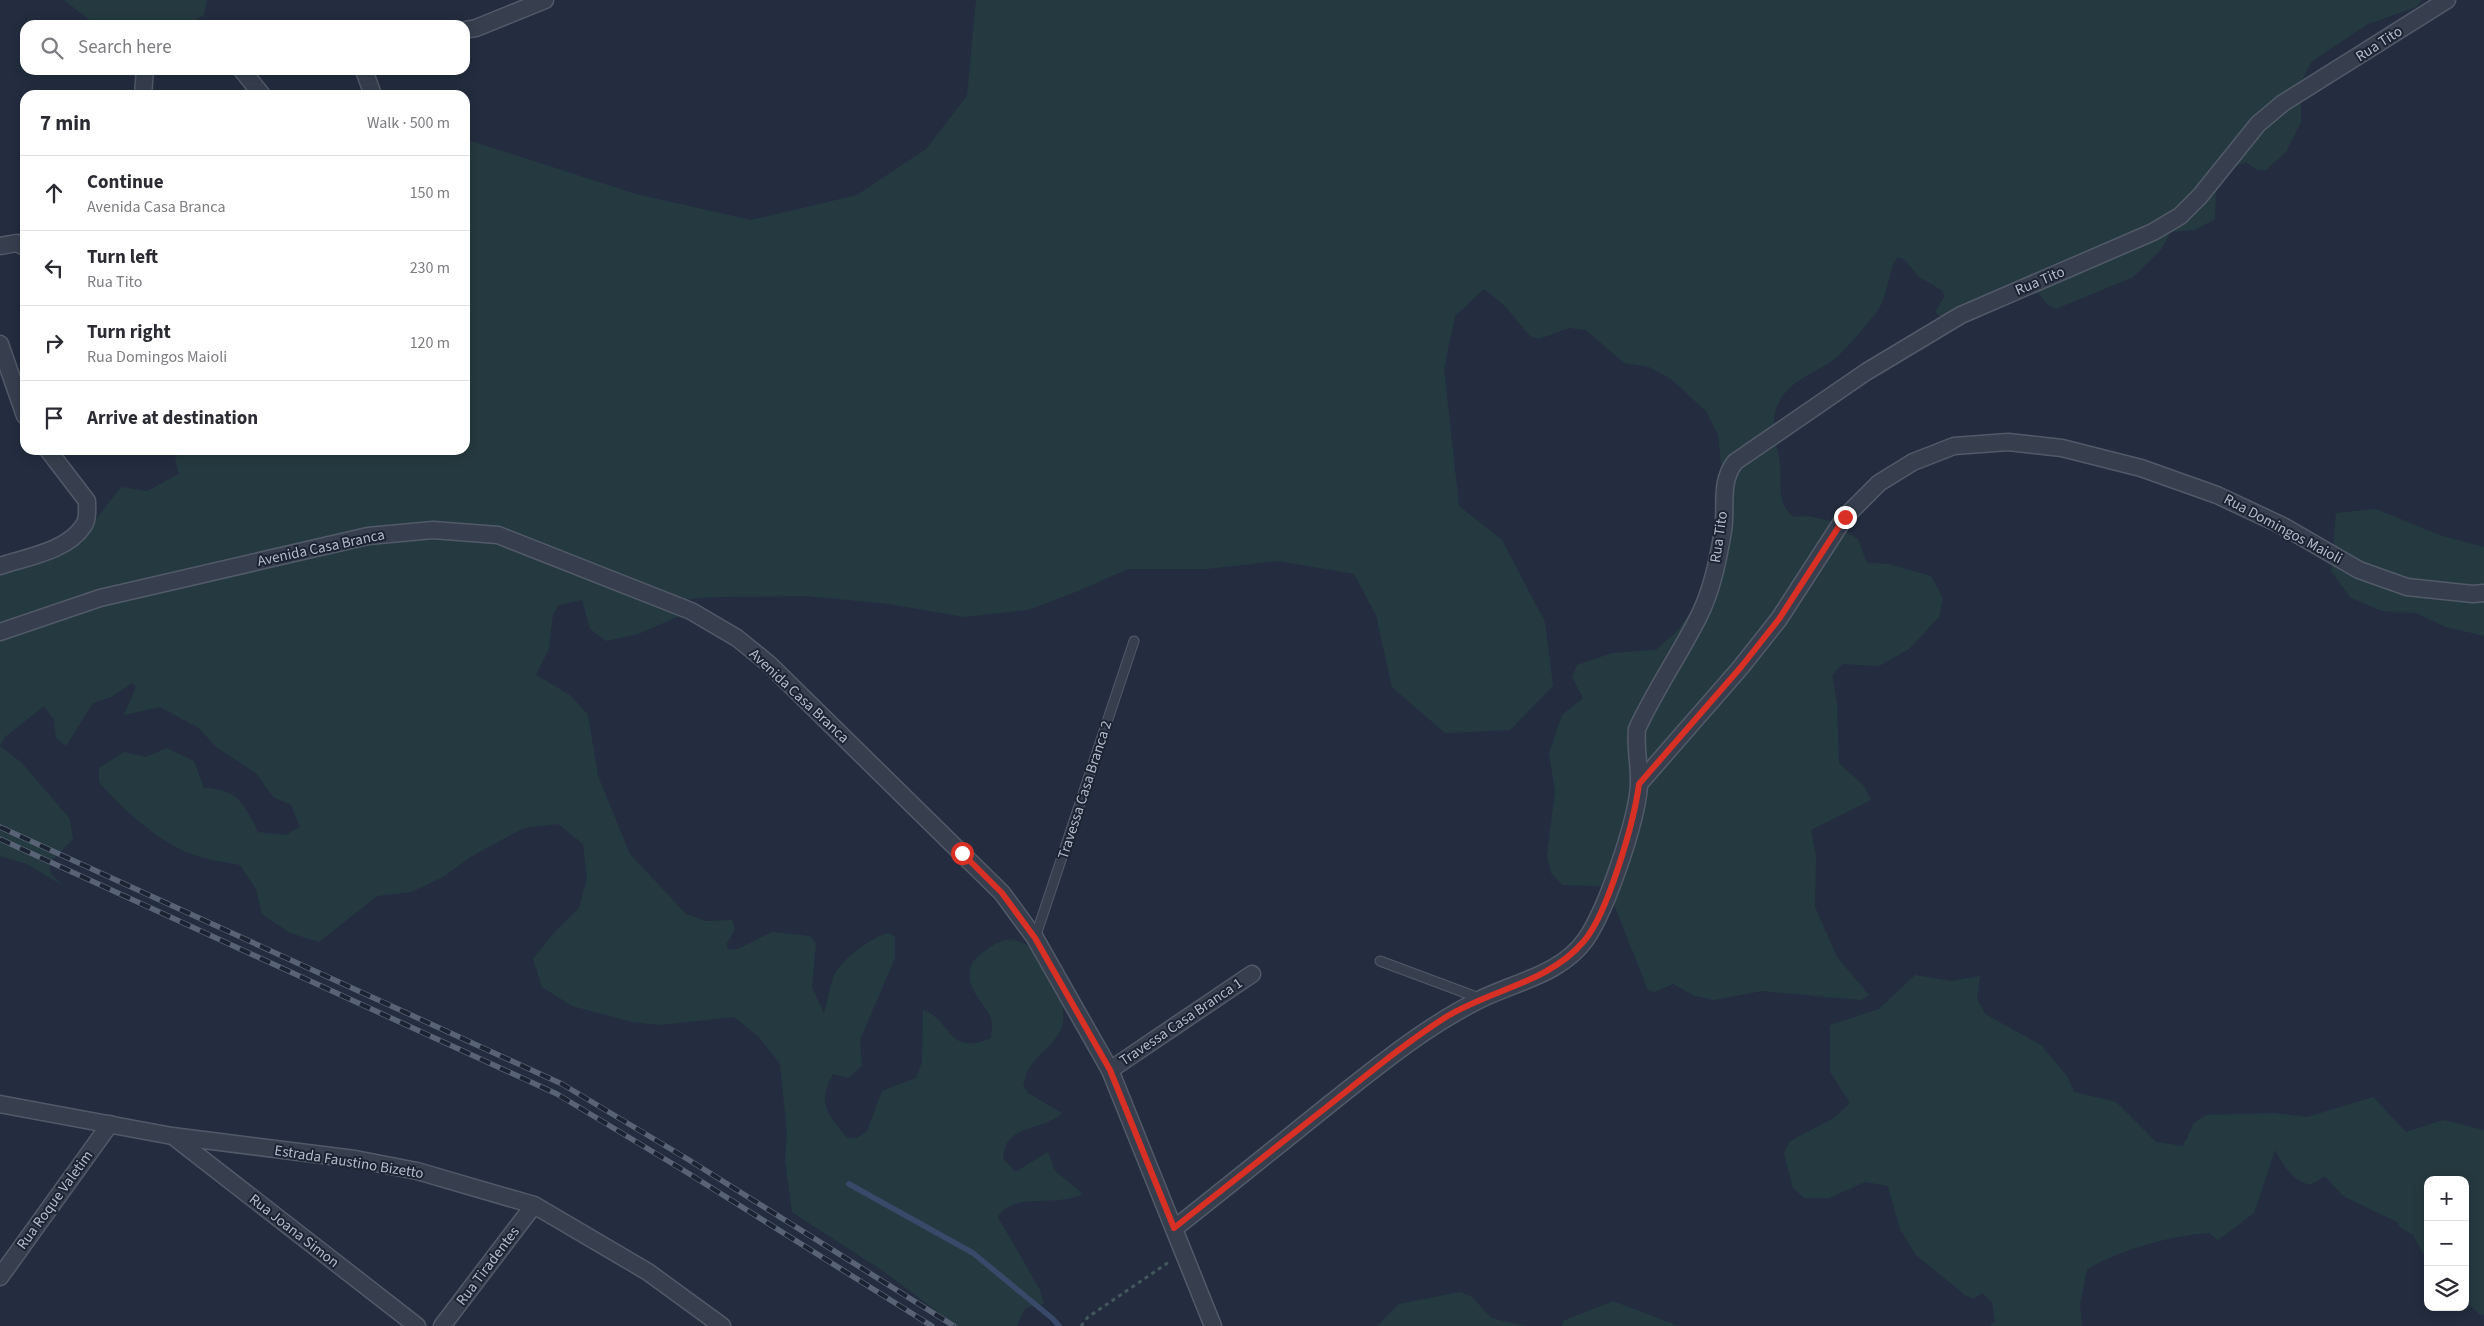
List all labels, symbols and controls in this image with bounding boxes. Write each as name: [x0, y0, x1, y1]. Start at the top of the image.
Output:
search box: [20, 20, 470, 75]
street label: Rua Tito: [2351, 21, 2407, 67]
icon: search: [38, 34, 66, 62]
text: Search here: [78, 34, 172, 61]
text: 7 min: [40, 108, 91, 138]
text: Walk · 500 m: [367, 112, 450, 134]
text: Continue: [87, 169, 164, 196]
icon: ahead: [40, 179, 68, 207]
text: 150 m: [410, 182, 450, 204]
text: Avenida Casa Branca: [87, 196, 226, 218]
text: Turn left: [87, 244, 158, 271]
icon: left: [40, 254, 68, 282]
text: 230 m: [410, 257, 450, 279]
street label: Rua Tito: [2012, 261, 2068, 301]
text: Rua Tito: [87, 271, 142, 293]
text: Turn right: [87, 319, 171, 346]
icon: right: [40, 329, 68, 357]
text: 120 m: [410, 332, 450, 354]
text: Rua Domingos Maioli: [87, 346, 227, 368]
icon: arrive: [40, 404, 68, 432]
text: Arrive at destination: [87, 405, 258, 432]
street label: Rua Domingos Maioli: [2220, 489, 2346, 569]
route end: [1834, 506, 1857, 529]
street label: Rua Tito: [1705, 510, 1733, 564]
street label: Avenida Casa Branca: [255, 524, 387, 572]
street label: Avenida Casa Branca: [744, 644, 854, 748]
street label: Travessa Casa Branca 2: [1053, 718, 1117, 862]
route start: [951, 842, 974, 865]
street label: Travessa Casa Branca 1: [1115, 973, 1247, 1071]
street label: Estrada Faustino Bizetto: [273, 1140, 425, 1184]
street label: Rua Roque Valetim: [12, 1146, 98, 1254]
map controls: [2424, 1176, 2469, 1311]
button: +: [2424, 1176, 2469, 1221]
street label: Rua Joana Simon: [245, 1189, 343, 1273]
button: −: [2424, 1221, 2469, 1266]
street label: Rua Tiradentes: [451, 1222, 525, 1310]
button: layers: [2424, 1266, 2469, 1311]

